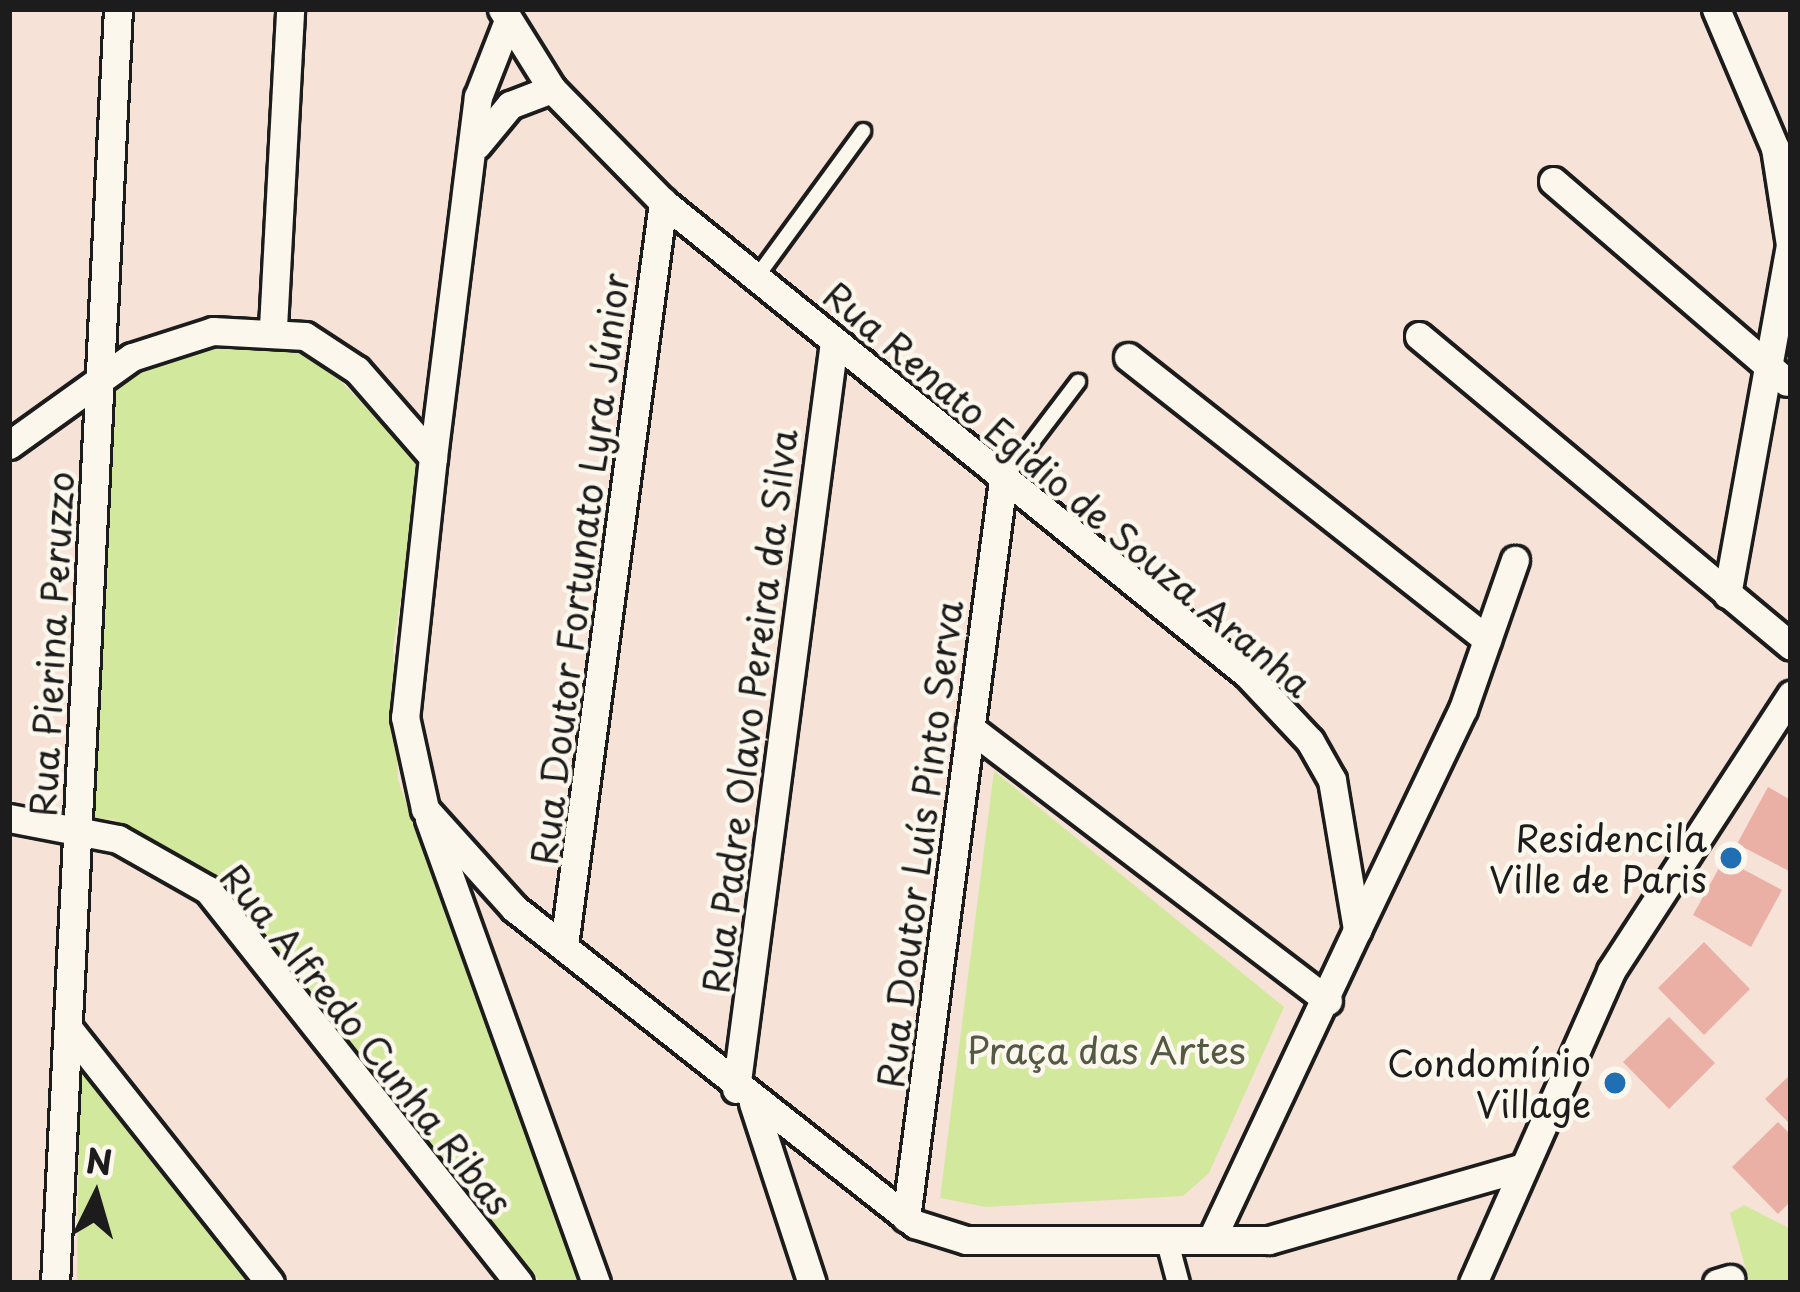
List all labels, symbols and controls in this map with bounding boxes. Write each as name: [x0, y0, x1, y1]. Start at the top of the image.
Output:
street label: Rua Doutor Fortunato Lyra Júnior: [521, 270, 637, 868]
street label: Rua Renato Egidio de Souza Aranha: [815, 272, 1321, 706]
street label: Rua Padre Olavo Pereira da Silva: [693, 424, 805, 998]
street label: Rua Pierina Peruzzo: [20, 469, 82, 819]
street label: Rua Doutor Luís Pinto Serva: [868, 599, 970, 1089]
place label: Residencila Ville de Paris: [1485, 815, 1707, 900]
marker: Residencila Ville de Paris: [1718, 845, 1744, 871]
street label: Rua Alfredo Cunha Ribas: [213, 856, 521, 1222]
park label: Praça das Artes: [966, 1028, 1246, 1072]
place label: Condomínio Village: [1387, 1040, 1591, 1125]
marker: Condomínio Village: [1602, 1070, 1628, 1096]
text: N: [84, 1134, 114, 1186]
north arrow: [36, 1136, 156, 1256]

